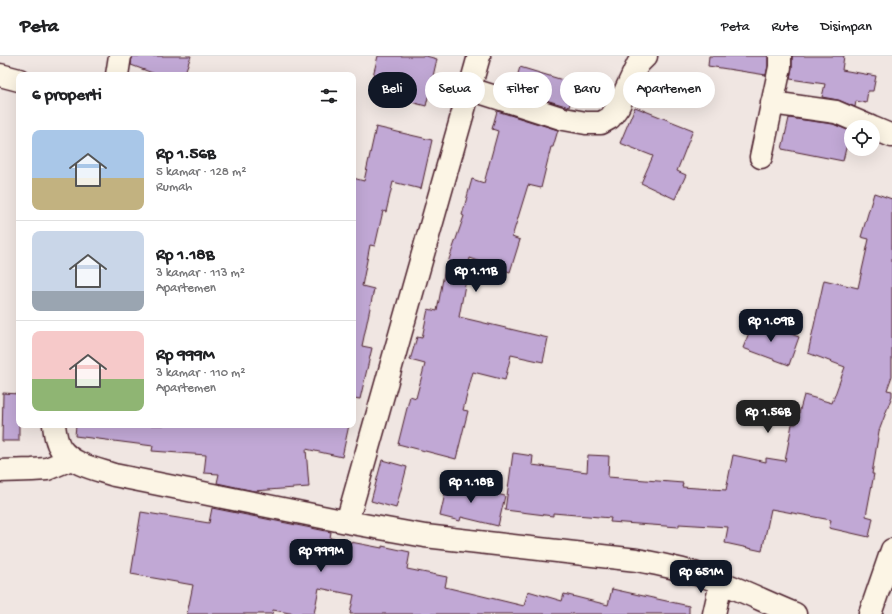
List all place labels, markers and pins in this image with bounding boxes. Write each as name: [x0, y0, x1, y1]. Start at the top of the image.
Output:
pin: Rp 1.11B: [435, 259, 517, 293]
pin: Rp 1.09B: [730, 309, 812, 343]
pin: Rp 1.56B: [727, 400, 809, 434]
pin: Rp 1.18B: [430, 470, 512, 504]
pin: Rp 999M: [284, 539, 358, 573]
pin: Rp 651M: [664, 560, 738, 594]

